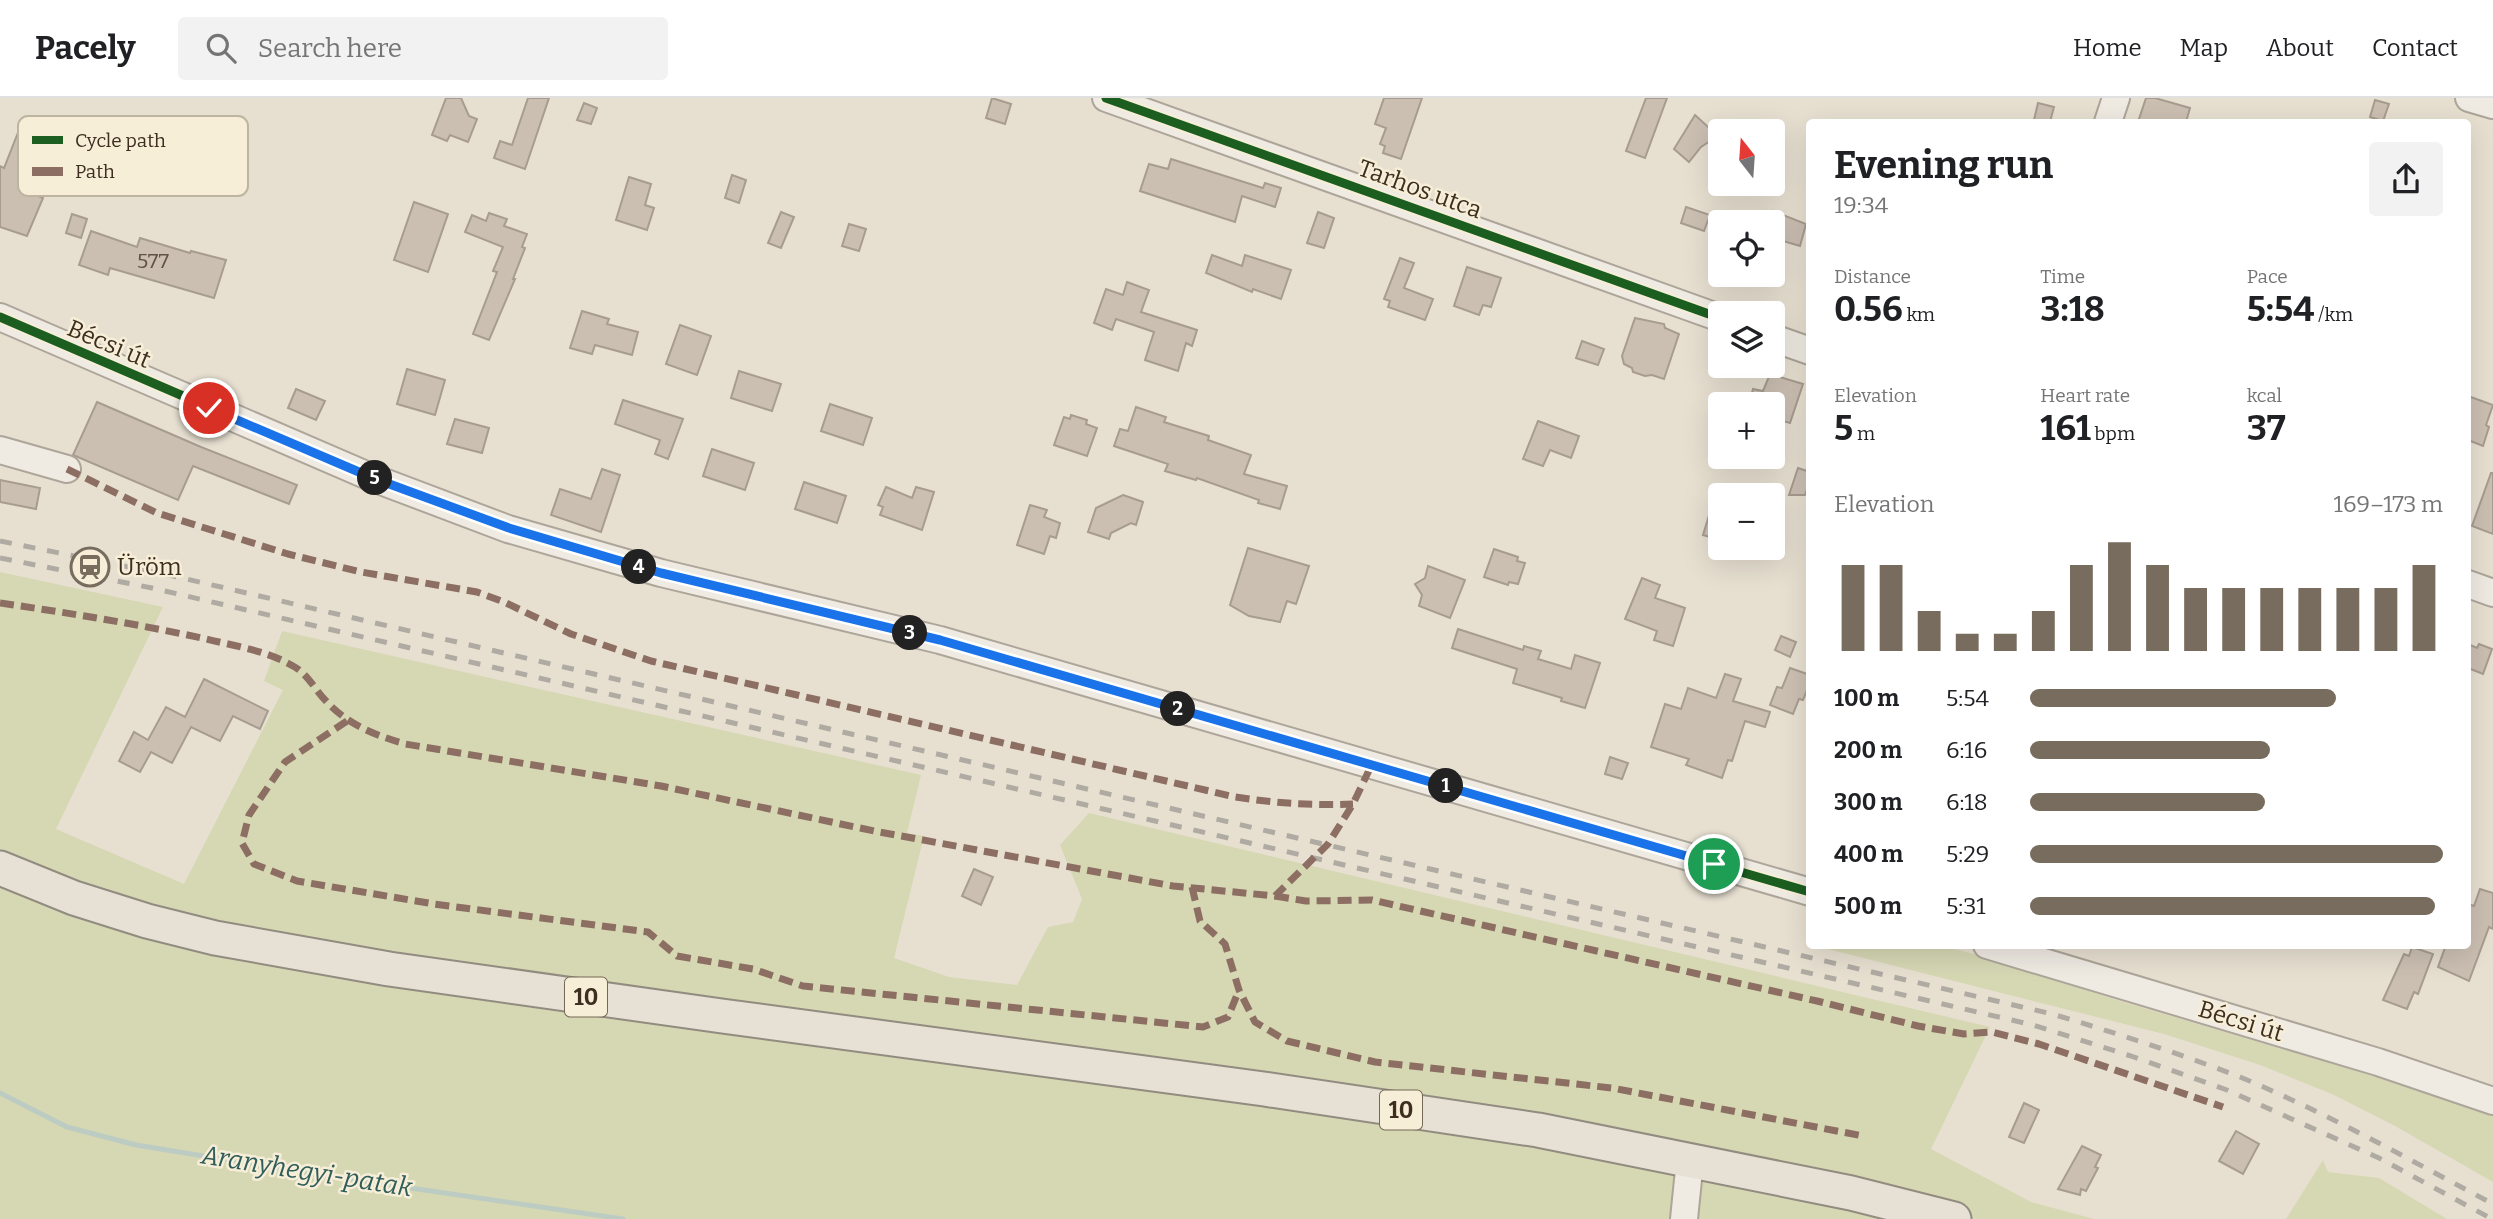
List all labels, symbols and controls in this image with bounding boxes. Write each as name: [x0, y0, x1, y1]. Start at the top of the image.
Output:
search box: [178, 17, 668, 80]
text: Pacely: [35, 28, 136, 68]
icon: search: [202, 29, 240, 67]
text: Search here: [258, 33, 402, 64]
text: Home: [2073, 34, 2142, 62]
text: Map: [2180, 34, 2228, 62]
text: About: [2266, 34, 2334, 62]
text: Contact: [2372, 34, 2458, 62]
legend: [18, 116, 248, 196]
north arrow: [1708, 119, 1785, 196]
map controls: [1708, 119, 1785, 560]
text: Cycle path: [75, 129, 166, 152]
text: Evening run: [1834, 142, 2053, 188]
button: share: [2369, 142, 2443, 216]
street label: Tarhos utca: [1354, 154, 1486, 224]
text: Path: [75, 160, 115, 183]
text: 19:34: [1834, 191, 1888, 219]
button: locate: [1708, 210, 1785, 287]
house number: 577: [137, 248, 169, 274]
text: Distance: [1834, 265, 1911, 288]
text: Time: [2040, 265, 2085, 288]
text: Pace: [2247, 265, 2288, 288]
text: 0.56: [1834, 288, 1903, 330]
text: 3:18: [2040, 288, 2105, 330]
text: 5:54: [2247, 288, 2314, 330]
button: layers: [1708, 301, 1785, 378]
text: km: [1903, 303, 1935, 326]
text: /km: [2314, 303, 2353, 326]
street label: Bécsi út: [63, 314, 155, 374]
pin: [179, 378, 239, 438]
text: Elevation: [1834, 384, 1917, 407]
text: Heart rate: [2040, 384, 2130, 407]
text: kcal: [2247, 384, 2282, 407]
icon: check: [190, 389, 228, 427]
button: +: [1708, 392, 1785, 469]
text: 5: [1834, 407, 1853, 449]
text: 161: [2040, 407, 2091, 449]
text: 37: [2247, 407, 2286, 449]
text: m: [1853, 422, 1875, 445]
text: bpm: [2091, 422, 2135, 445]
pin: 5: [358, 460, 392, 496]
text: 5: [369, 466, 380, 489]
button: −: [1708, 483, 1785, 560]
text: Elevation: [1834, 490, 1934, 518]
text: 169–173 m: [2334, 490, 2443, 518]
station icon: Üröm: [69, 546, 111, 588]
pin: 4: [622, 550, 656, 584]
place label: Üröm: [117, 553, 182, 581]
text: 4: [633, 555, 644, 578]
pin: 3: [892, 616, 928, 650]
text: 3: [904, 621, 915, 644]
text: 100 m: [1834, 684, 1899, 712]
text: 5:54: [1946, 684, 1989, 712]
pin: 2: [1160, 692, 1196, 726]
text: 2: [1172, 697, 1183, 720]
text: 200 m: [1834, 736, 1902, 764]
text: 6:16: [1946, 736, 1987, 764]
pin: 1: [1428, 768, 1464, 804]
text: 1: [1441, 774, 1450, 797]
text: 300 m: [1834, 788, 1903, 816]
text: 6:18: [1946, 788, 1988, 816]
pin: [1684, 834, 1744, 894]
text: 400 m: [1834, 840, 1903, 868]
text: 5:29: [1946, 840, 1989, 868]
icon: arrive: [1695, 845, 1733, 883]
text: 500 m: [1834, 892, 1902, 920]
text: 5:31: [1946, 892, 1986, 920]
road number: 10: [565, 977, 607, 1016]
street label: Bécsi út: [2195, 995, 2287, 1047]
road number: 10: [1380, 1091, 1422, 1130]
water label: Aranyhegyi-patak: [198, 1139, 415, 1204]

